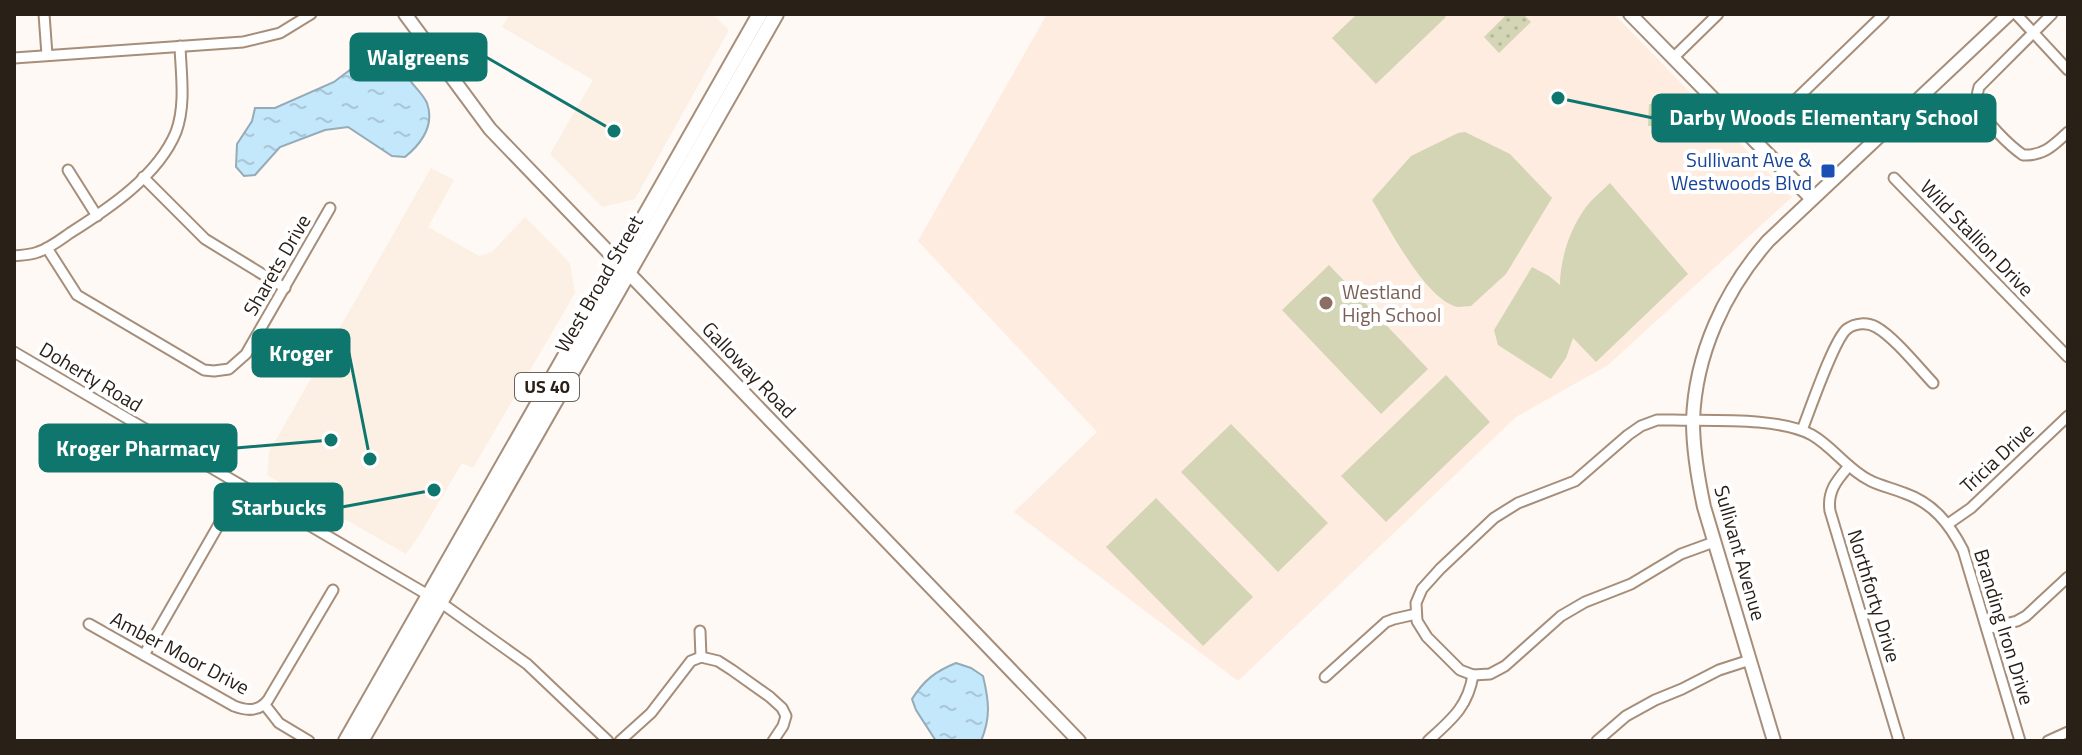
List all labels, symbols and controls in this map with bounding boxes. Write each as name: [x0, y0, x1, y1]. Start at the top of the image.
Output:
callout: Walgreens: [351, 34, 486, 80]
text: Walgreens: [367, 40, 469, 74]
callout: Darby Woods Elementary School: [1653, 95, 1995, 141]
text: Darby Woods Elementary School: [1669, 100, 1979, 134]
place label: Sullivant Ave & Westwoods Blvd: [1671, 144, 1812, 198]
marker: Sullivant Ave & Westwoods Blvd: [1819, 162, 1837, 180]
street label: Wild Stallion Drive: [1913, 172, 2041, 303]
street label: Sharets Drive: [235, 208, 318, 321]
street label: West Broad Street: [547, 209, 651, 358]
place label: Westland High School: [1342, 276, 1441, 330]
marker: Westland High School: [1317, 294, 1335, 312]
street label: Galloway Road: [695, 314, 804, 425]
callout: Kroger: [253, 330, 349, 376]
street label: Doherty Road: [34, 334, 149, 420]
text: Kroger: [269, 336, 333, 370]
road number: US 40: [515, 373, 579, 401]
street label: Tricia Drive: [1953, 415, 2041, 500]
callout: Kroger Pharmacy: [40, 425, 236, 471]
text: Kroger Pharmacy: [56, 431, 220, 465]
street label: Sullivant Avenue: [1706, 482, 1775, 624]
callout: Starbucks: [215, 484, 342, 530]
text: Starbucks: [232, 490, 326, 524]
street label: Northforty Drive: [1840, 526, 1909, 666]
street label: Branding Iron Drive: [1966, 545, 2043, 709]
street label: Amber Moor Drive: [105, 603, 255, 702]

